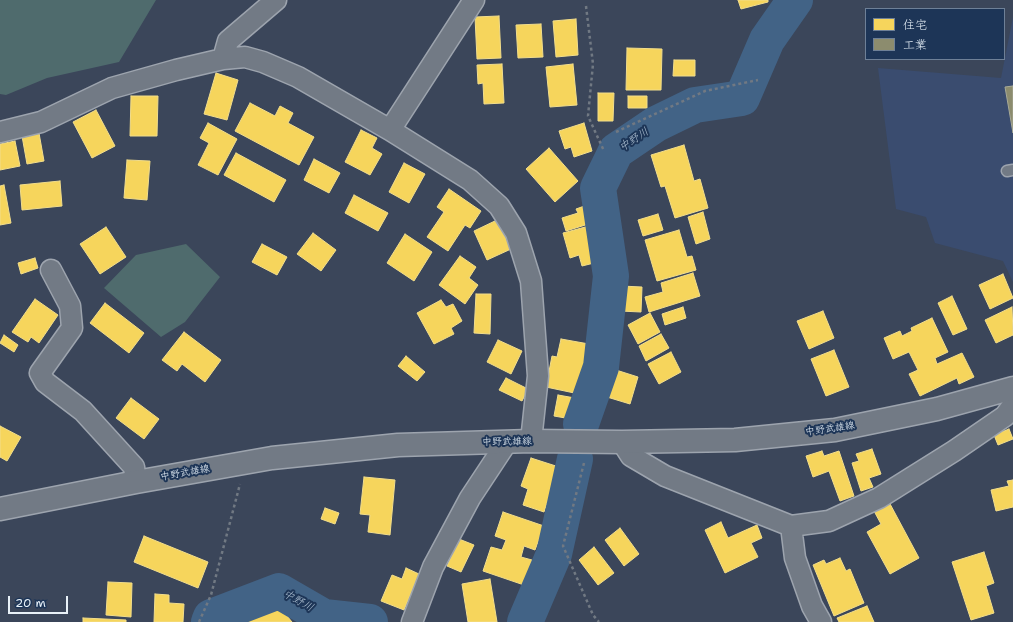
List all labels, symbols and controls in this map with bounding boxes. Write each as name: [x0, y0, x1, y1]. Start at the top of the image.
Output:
legend: [865, 8, 1005, 60]
text: 住宅: [903, 17, 927, 33]
text: 工業: [903, 37, 927, 53]
water label: 中野川: [617, 125, 651, 155]
street label: 中野武雄線: [804, 420, 856, 438]
street label: 中野武雄線: [482, 436, 532, 448]
street label: 中野武雄線: [159, 463, 211, 483]
water label: 中野川: [280, 587, 316, 615]
scale bar: [10, 588, 70, 614]
text: 20 m: [15, 595, 46, 611]

